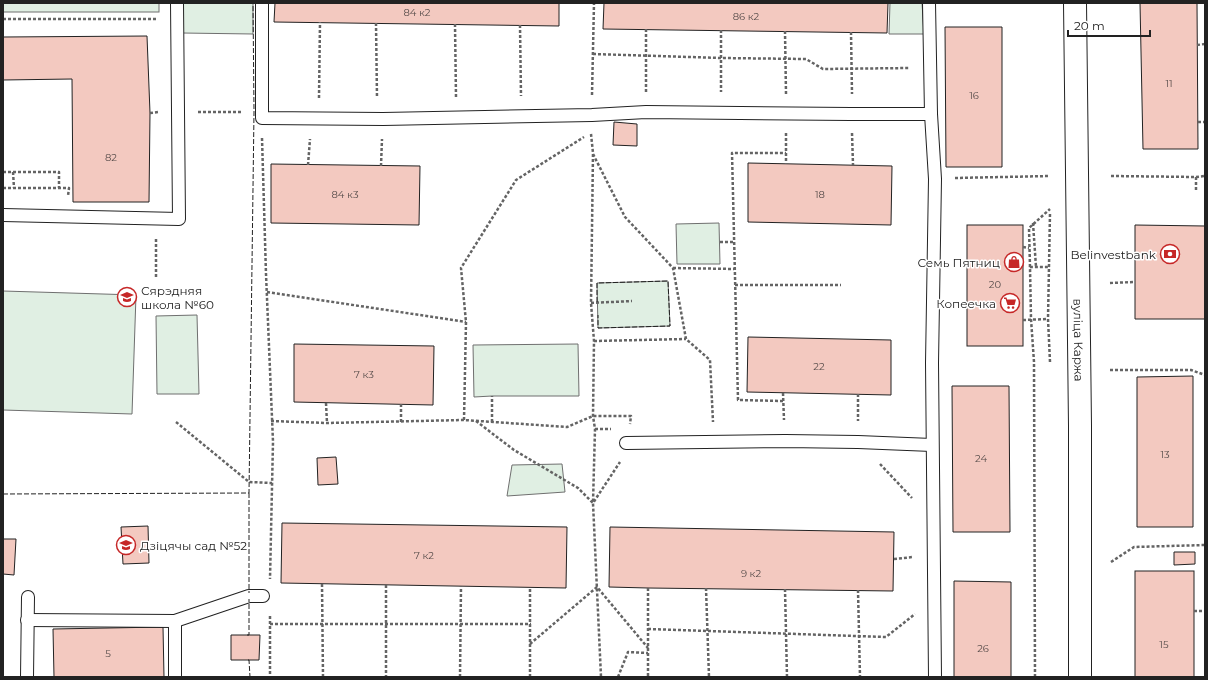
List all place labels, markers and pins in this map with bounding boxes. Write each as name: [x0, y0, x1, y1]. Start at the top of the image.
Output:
bank icon: Belinvestbank: [1159, 243, 1181, 265]
place label: Belinvestbank: [1070, 247, 1157, 262]
shop icon: Семь Пятниц: [1003, 251, 1025, 273]
place label: Семь Пятниц: [917, 255, 1000, 270]
place label: Сярэдняя школа №60: [141, 283, 214, 312]
school or university icon: Сярэдняя школа №60: [116, 286, 138, 308]
supermarket icon: Копеечка: [999, 292, 1021, 314]
place label: Копеечка: [936, 296, 996, 311]
school or university icon: Дзіцячы сад №52: [115, 534, 137, 556]
place label: Дзіцячы сад №52: [140, 538, 247, 553]

